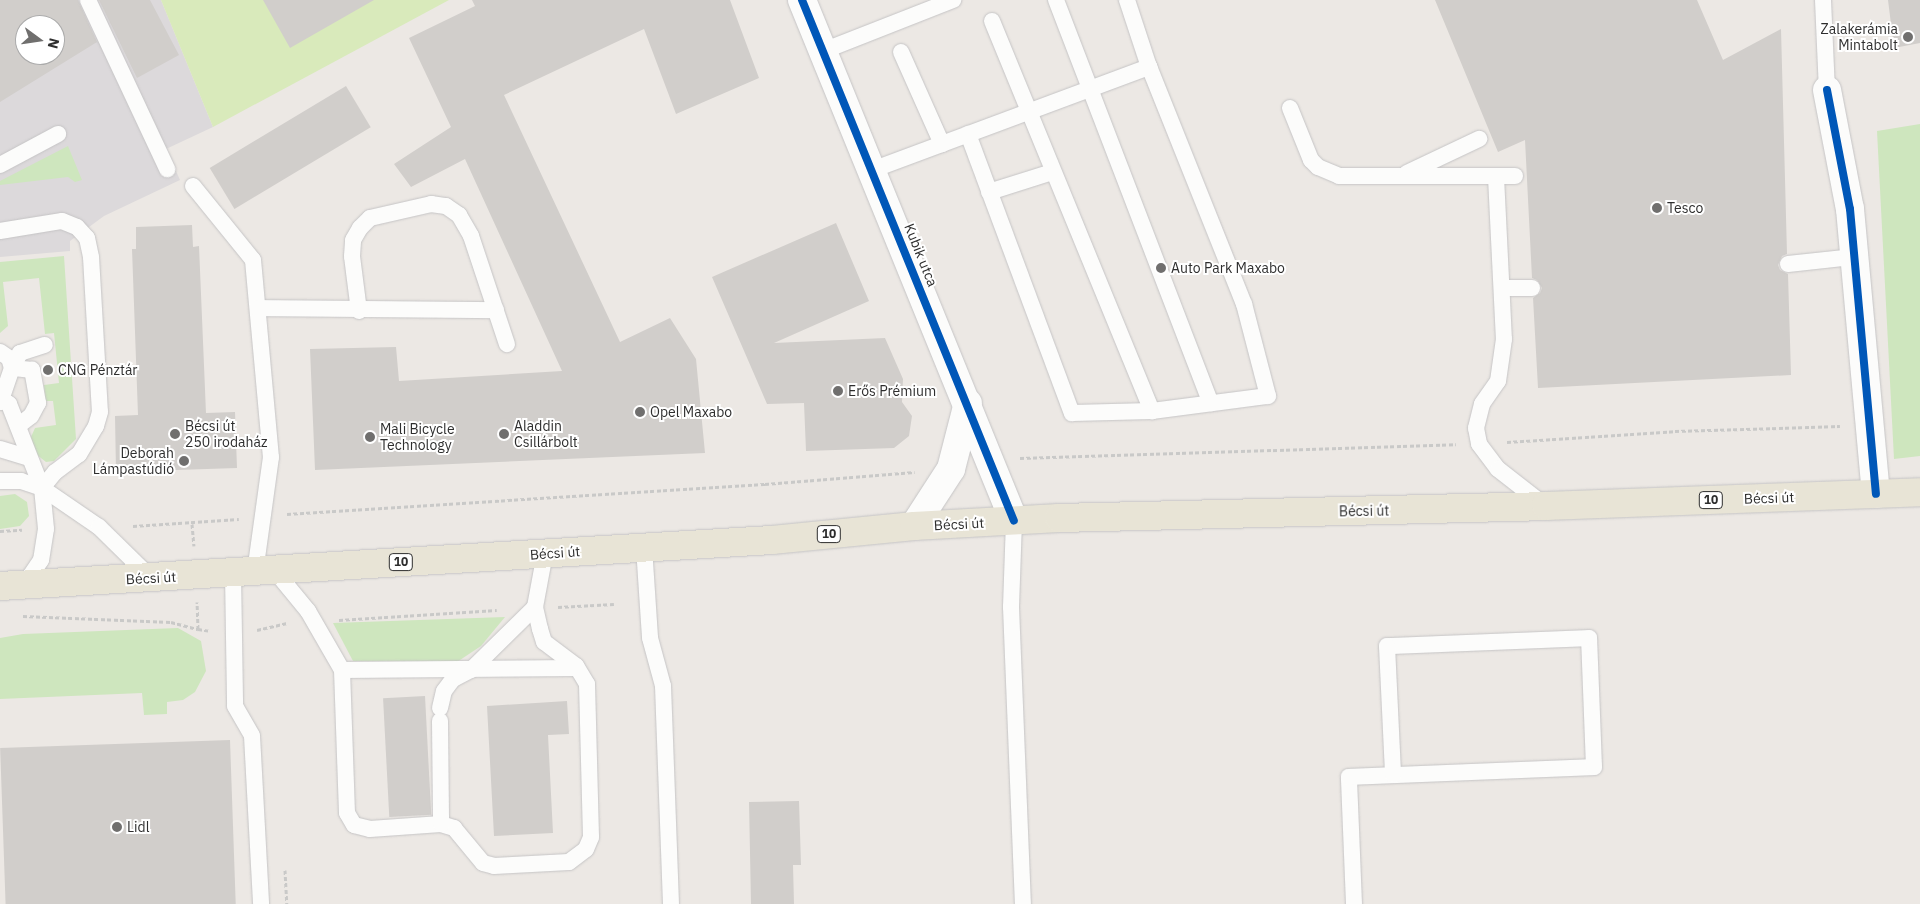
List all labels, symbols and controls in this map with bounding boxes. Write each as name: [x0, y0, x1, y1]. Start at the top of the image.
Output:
north arrow: [15, 15, 65, 65]
place label: Zalakerámia Mintabolt: [1821, 21, 1898, 54]
marker: Zalakerámia Mintabolt: [1902, 31, 1914, 43]
text: N: [44, 36, 64, 50]
place label: Tesco: [1667, 200, 1703, 216]
marker: Tesco: [1651, 202, 1663, 214]
street label: Kubik utca: [901, 221, 941, 289]
place label: Auto Park Maxabo: [1171, 260, 1285, 276]
marker: Auto Park Maxabo: [1155, 262, 1167, 274]
place label: CNG Pénztár: [58, 362, 137, 378]
marker: CNG Pénztár: [42, 364, 54, 376]
place label: Erős Prémium: [848, 383, 936, 399]
marker: Erős Prémium: [832, 385, 844, 397]
place label: Opel Maxabo: [650, 404, 732, 420]
marker: Opel Maxabo: [634, 406, 646, 418]
place label: Bécsi út 250 irodaház: [185, 418, 267, 451]
place label: Aladdin Csillárbolt: [514, 418, 578, 451]
place label: Mali Bicycle Technology: [380, 421, 455, 454]
marker: Bécsi út 250 irodaház: [169, 428, 181, 440]
marker: Aladdin Csillárbolt: [498, 428, 510, 440]
marker: Mali Bicycle Technology: [364, 431, 376, 443]
place label: Deborah Lámpastúdió: [93, 445, 174, 478]
marker: Deborah Lámpastúdió: [178, 455, 190, 467]
street label: Bécsi út: [1744, 489, 1794, 507]
road number: 10: [1698, 490, 1724, 510]
street label: Bécsi út: [1339, 502, 1389, 520]
street label: Bécsi út: [933, 514, 985, 534]
road number: 10: [816, 524, 842, 544]
street label: Bécsi út: [529, 543, 581, 563]
road number: 10: [388, 552, 414, 572]
street label: Bécsi út: [125, 568, 177, 588]
place label: Lidl: [127, 819, 149, 835]
marker: Lidl: [111, 821, 123, 833]

